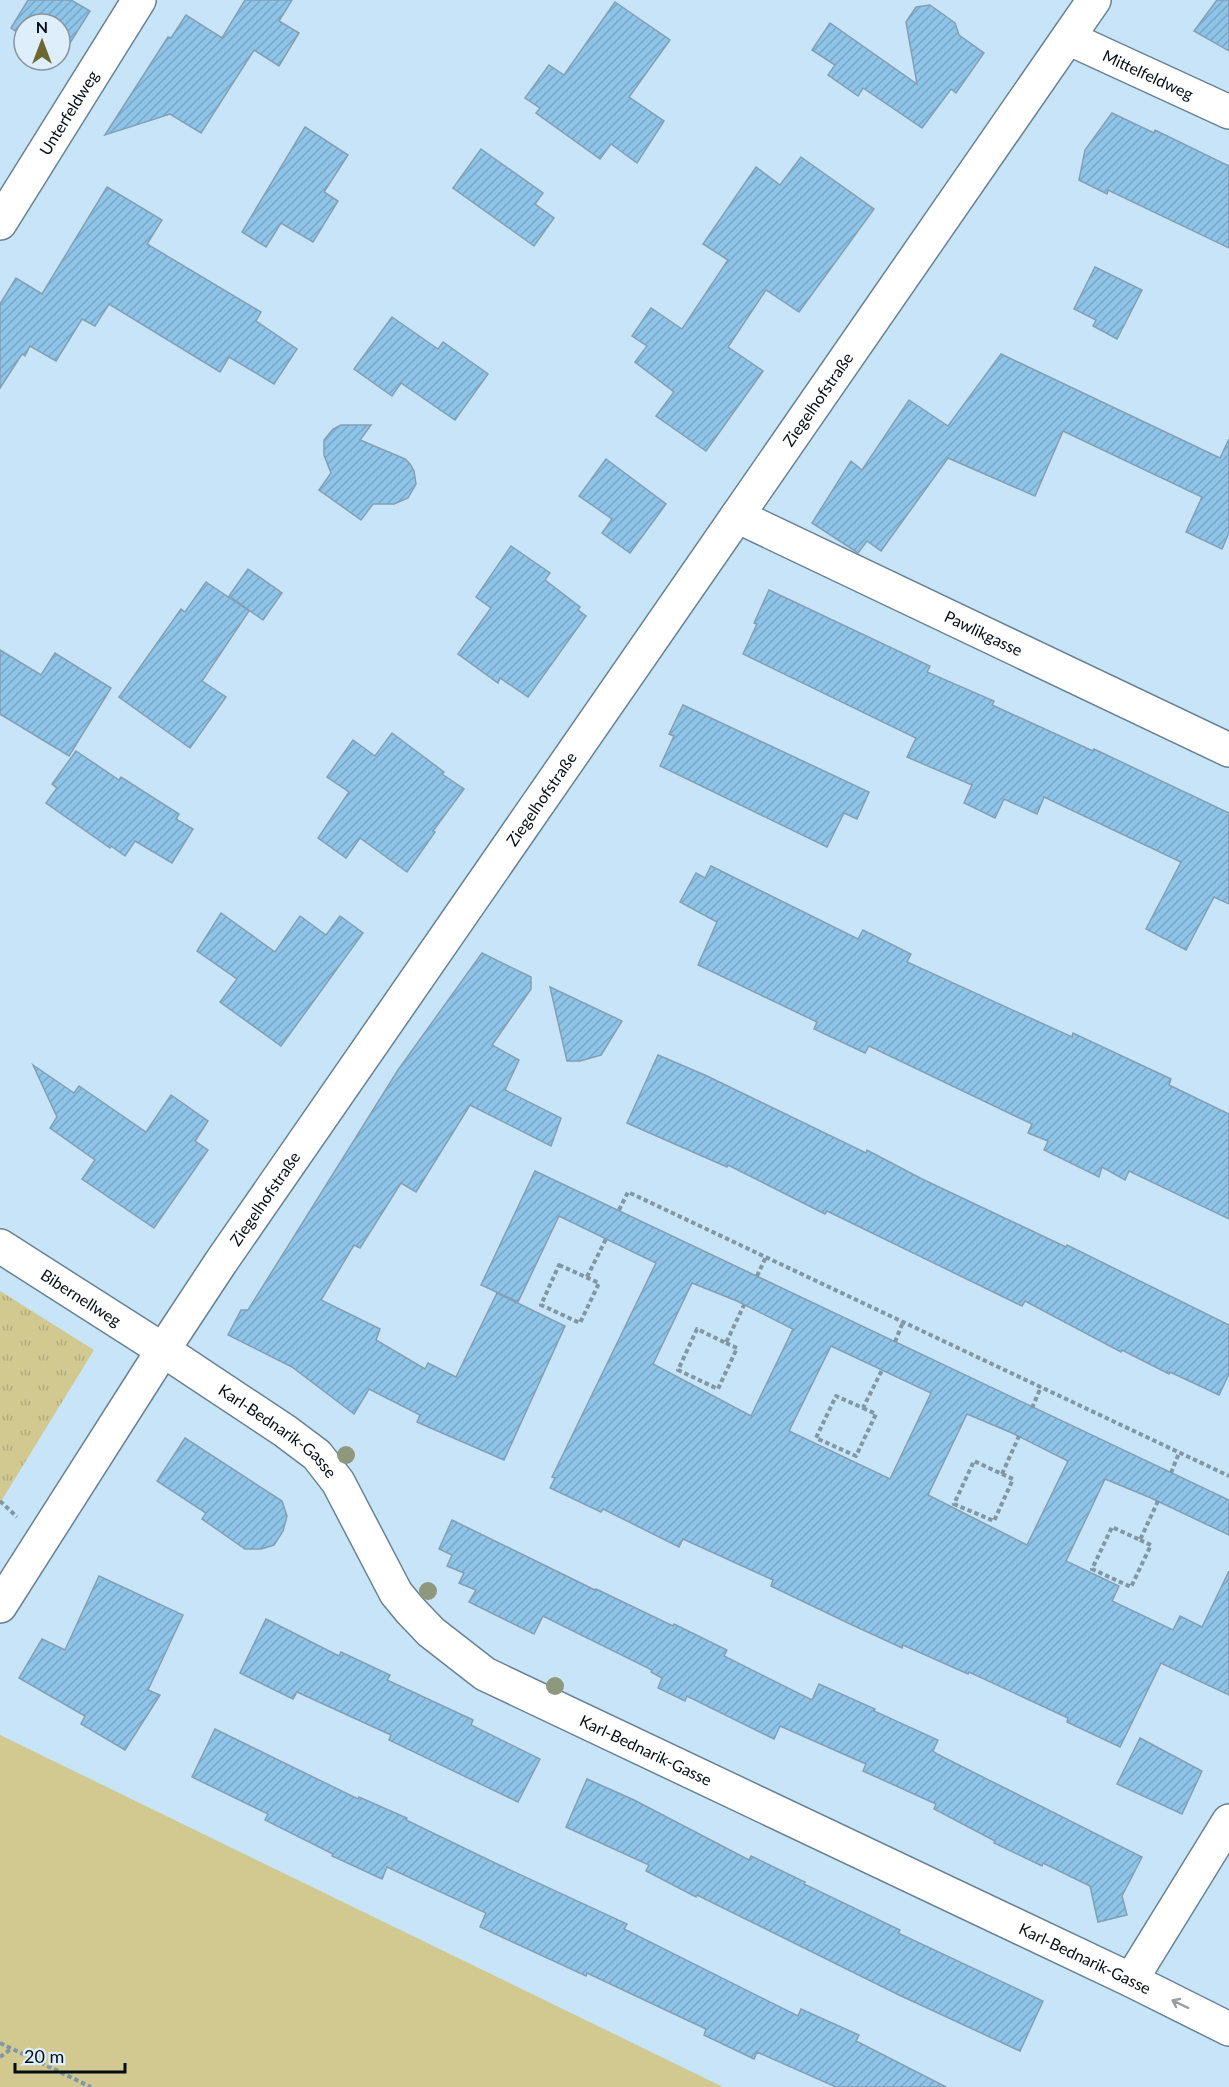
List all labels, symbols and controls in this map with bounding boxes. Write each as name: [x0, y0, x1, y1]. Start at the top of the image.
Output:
north arrow: [12, 12, 72, 72]
text: N: [36, 17, 48, 36]
street label: Mittelfeldweg: [1100, 45, 1196, 103]
street label: Unterfeldweg: [35, 67, 102, 158]
street label: Ziegelhofstraße: [778, 348, 857, 450]
street label: Pawlikgasse: [942, 606, 1026, 659]
street label: Ziegelhofstraße: [502, 748, 580, 849]
street label: Ziegelhofstraße: [225, 1148, 304, 1249]
street label: Bibernellweg: [38, 1265, 125, 1330]
street label: Karl-Bednarik-Gasse: [215, 1380, 341, 1481]
street label: Karl-Bednarik-Gasse: [577, 1710, 715, 1789]
street label: Karl-Bednarik-Gasse: [1016, 1918, 1154, 1997]
one-way arrow: [1171, 1998, 1189, 2010]
scale bar: [15, 2036, 124, 2074]
text: 20 m: [24, 2045, 64, 2067]

